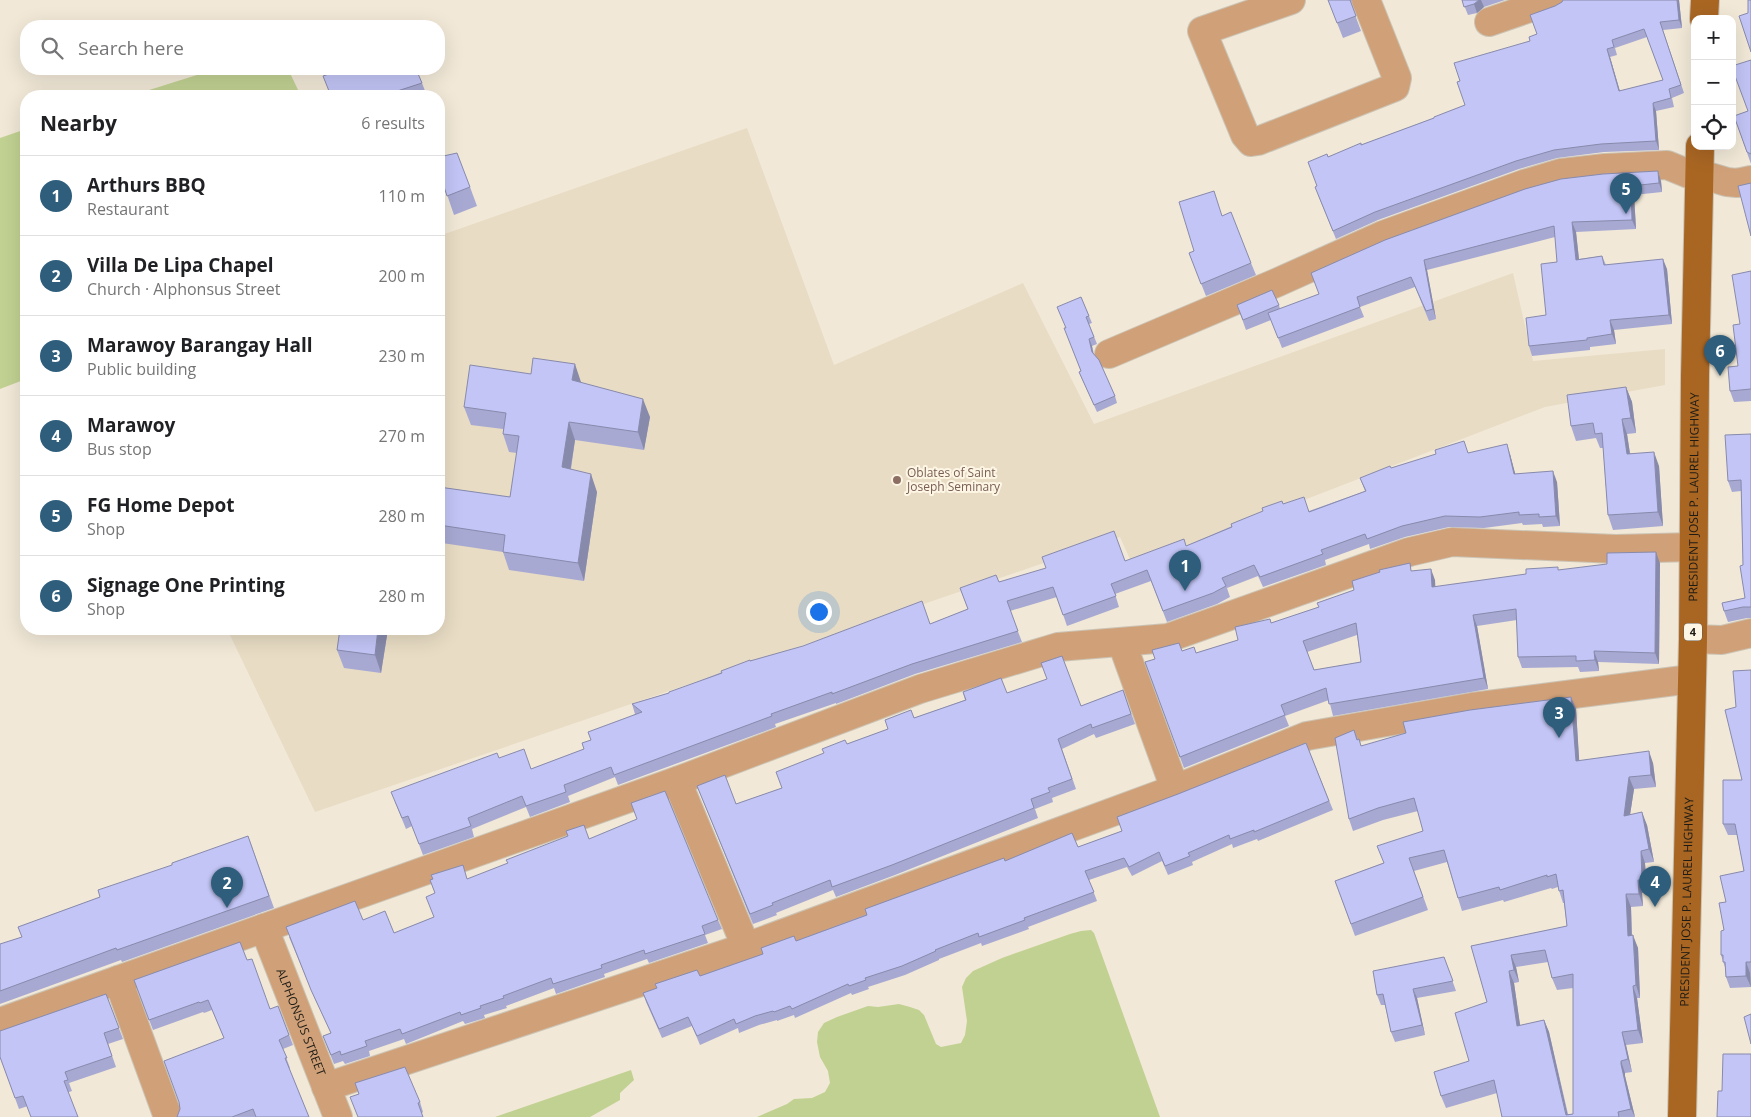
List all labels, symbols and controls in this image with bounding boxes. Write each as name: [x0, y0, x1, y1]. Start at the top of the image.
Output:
map controls: [1691, 15, 1736, 150]
button: +: [1691, 15, 1736, 60]
search box: [20, 20, 445, 75]
icon: search: [38, 34, 66, 62]
text: Search here: [78, 35, 184, 61]
button: −: [1691, 60, 1736, 105]
button: locate: [1691, 105, 1736, 150]
text: Nearby: [40, 109, 117, 137]
text: 6 results: [361, 112, 425, 134]
text: Arthurs BBQ: [87, 172, 206, 198]
pin: 5: [1610, 173, 1642, 214]
text: 1: [51, 185, 61, 207]
text: 110 m: [379, 185, 425, 207]
text: Restaurant: [87, 198, 169, 220]
text: Villa De Lipa Chapel: [87, 252, 273, 278]
text: 2: [51, 265, 61, 287]
text: 200 m: [379, 265, 425, 287]
text: Church · Alphonsus Street: [87, 278, 280, 300]
text: Marawoy Barangay Hall: [87, 332, 313, 358]
pin: 6: [1704, 335, 1736, 376]
text: 3: [51, 345, 61, 367]
text: 230 m: [379, 345, 425, 367]
text: Public building: [87, 358, 196, 380]
street label: PRESIDENT JOSE P. LAUREL HIGHWAY: [1684, 392, 1703, 602]
text: Marawoy: [87, 412, 175, 438]
text: 4: [51, 425, 61, 447]
text: 270 m: [379, 425, 425, 447]
text: Bus stop: [87, 438, 152, 460]
place label: Oblates of Saint Joseph Seminary: [906, 464, 1001, 495]
marker: Oblates of Saint Joseph Seminary: [891, 474, 903, 486]
text: FG Home Depot: [87, 492, 235, 518]
text: 5: [51, 505, 61, 527]
text: 280 m: [379, 505, 425, 527]
text: Shop: [87, 518, 125, 540]
pin: 1: [1169, 550, 1201, 591]
text: Signage One Printing: [87, 572, 285, 598]
text: 6: [51, 585, 61, 607]
text: 280 m: [379, 585, 425, 607]
text: Shop: [87, 598, 125, 620]
your location: [806, 599, 832, 625]
road number: 4: [1684, 624, 1702, 640]
pin: 3: [1543, 697, 1575, 738]
street label: PRESIDENT JOSE P. LAUREL HIGHWAY: [1676, 797, 1697, 1007]
pin: 4: [1639, 866, 1671, 907]
pin: 2: [211, 867, 243, 908]
street label: ALPHONSUS STREET: [273, 966, 330, 1078]

